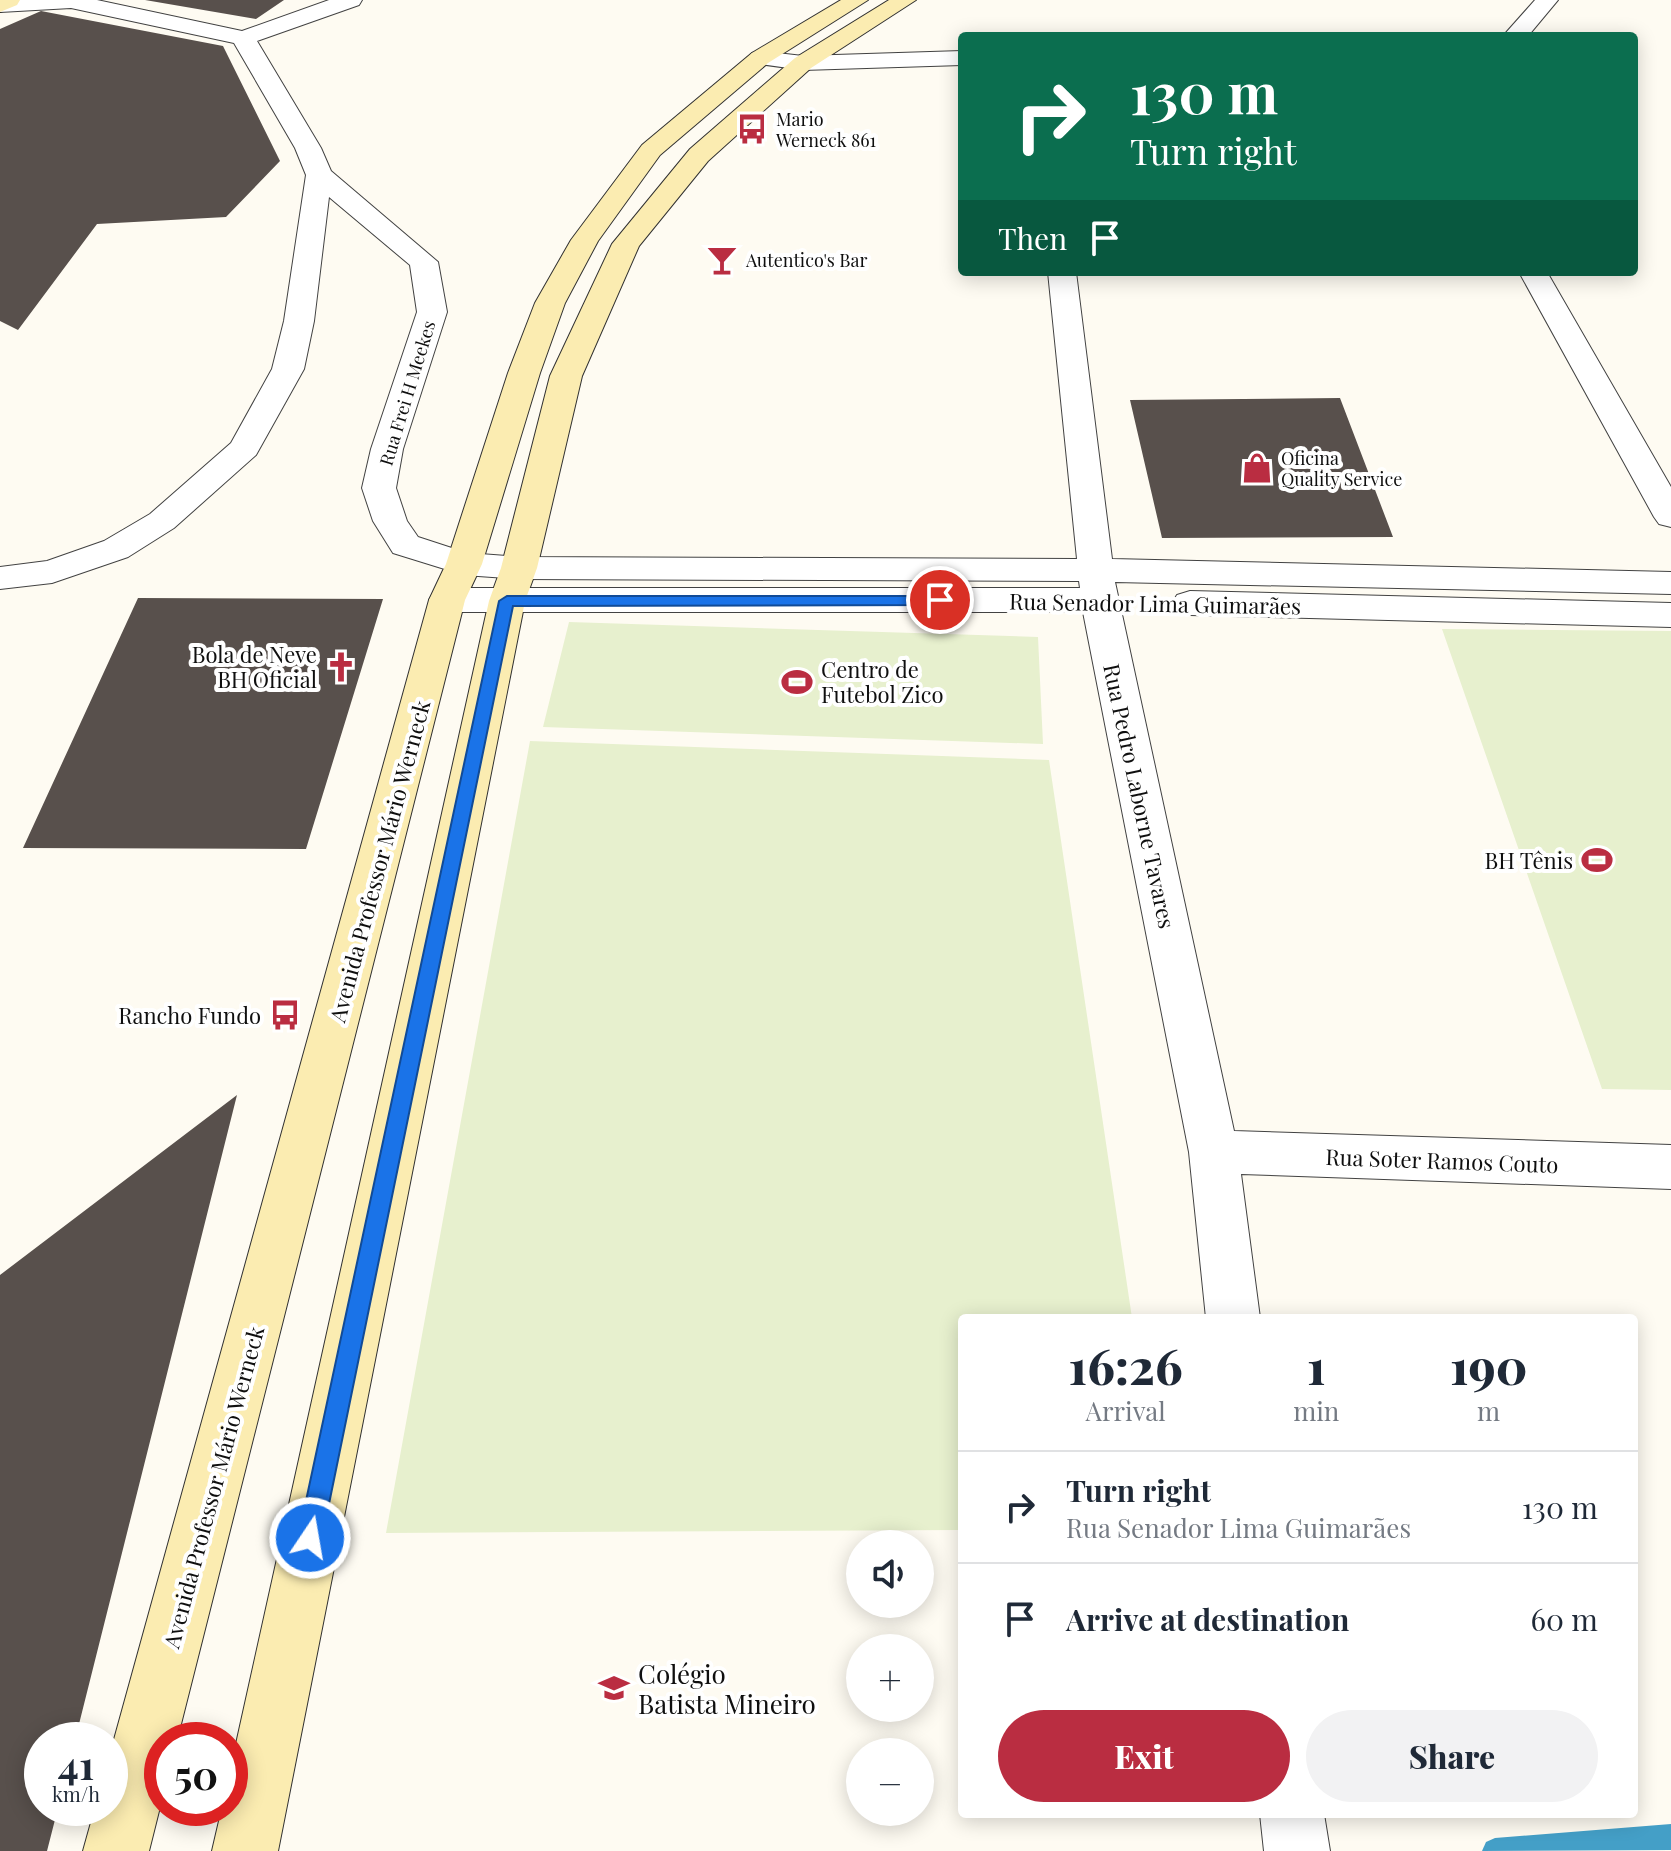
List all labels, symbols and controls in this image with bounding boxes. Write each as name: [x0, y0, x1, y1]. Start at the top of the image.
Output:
text: 130 m: [1130, 54, 1278, 129]
icon: right: [998, 64, 1102, 168]
place label: Mario Werneck 861: [775, 107, 877, 152]
bus stop icon: Mario Werneck 861: [735, 112, 769, 146]
text: Turn right: [1130, 126, 1297, 174]
icon: arrive: [1083, 216, 1127, 260]
text: Then: [998, 218, 1067, 258]
bar icon: Autentico's Bar: [705, 243, 739, 277]
place label: Autentico's Bar: [745, 248, 868, 272]
street label: Rua Frei H Meekes: [374, 318, 440, 468]
place label: Oficina Quality Service: [1281, 446, 1402, 491]
shop icon: Oficina Quality Service: [1240, 451, 1274, 485]
pin: [906, 566, 974, 634]
icon: arrive: [918, 578, 962, 622]
street label: Rua Senador Lima Guimarães: [1009, 585, 1301, 621]
place label: Bola de Neve BH Oficial: [192, 639, 317, 694]
church icon: Bola de Neve BH Oficial: [324, 650, 358, 684]
place label: Centro de Futebol Zico: [821, 654, 943, 709]
street label: Rua Pedro Laborne Tavares: [1097, 661, 1183, 931]
sports icon: Centro de Futebol Zico: [780, 665, 814, 699]
street label: Avenida Professor Mário Werneck: [321, 697, 437, 1026]
sports icon: BH Tênis: [1580, 843, 1614, 877]
place label: BH Tênis: [1485, 845, 1573, 875]
bus stop icon: Rancho Fundo: [268, 998, 302, 1032]
place label: Rancho Fundo: [118, 1000, 261, 1030]
street label: Rua Soter Ramos Couto: [1325, 1141, 1559, 1179]
street label: Avenida Professor Mário Werneck: [155, 1323, 271, 1652]
text: 16:26: [1069, 1333, 1183, 1397]
text: 1: [1307, 1333, 1326, 1397]
text: 190: [1450, 1333, 1527, 1397]
text: Arrival: [1086, 1393, 1166, 1428]
text: min: [1293, 1393, 1339, 1428]
text: m: [1477, 1393, 1500, 1428]
text: Turn right: [1066, 1470, 1211, 1510]
icon: right: [998, 1485, 1042, 1529]
text: 130 m: [1522, 1487, 1598, 1527]
position arrow: [268, 1496, 352, 1580]
text: Rua Senador Lima Guimarães: [1066, 1510, 1411, 1545]
map controls: [846, 1530, 934, 1826]
button: sound: [846, 1530, 934, 1618]
icon: arrive: [998, 1597, 1042, 1641]
text: Arrive at destination: [1066, 1599, 1349, 1639]
text: 60 m: [1530, 1599, 1598, 1639]
button: +: [846, 1634, 934, 1722]
place label: Colégio Batista Mineiro: [638, 1656, 816, 1721]
school or university icon: Colégio Batista Mineiro: [597, 1671, 631, 1705]
button: Exit: [998, 1710, 1290, 1802]
button: Share: [1306, 1710, 1598, 1802]
speed limit sign: 50: [144, 1722, 248, 1826]
text: 41: [58, 1737, 94, 1790]
button: −: [846, 1738, 934, 1826]
text: km/h: [52, 1780, 100, 1807]

